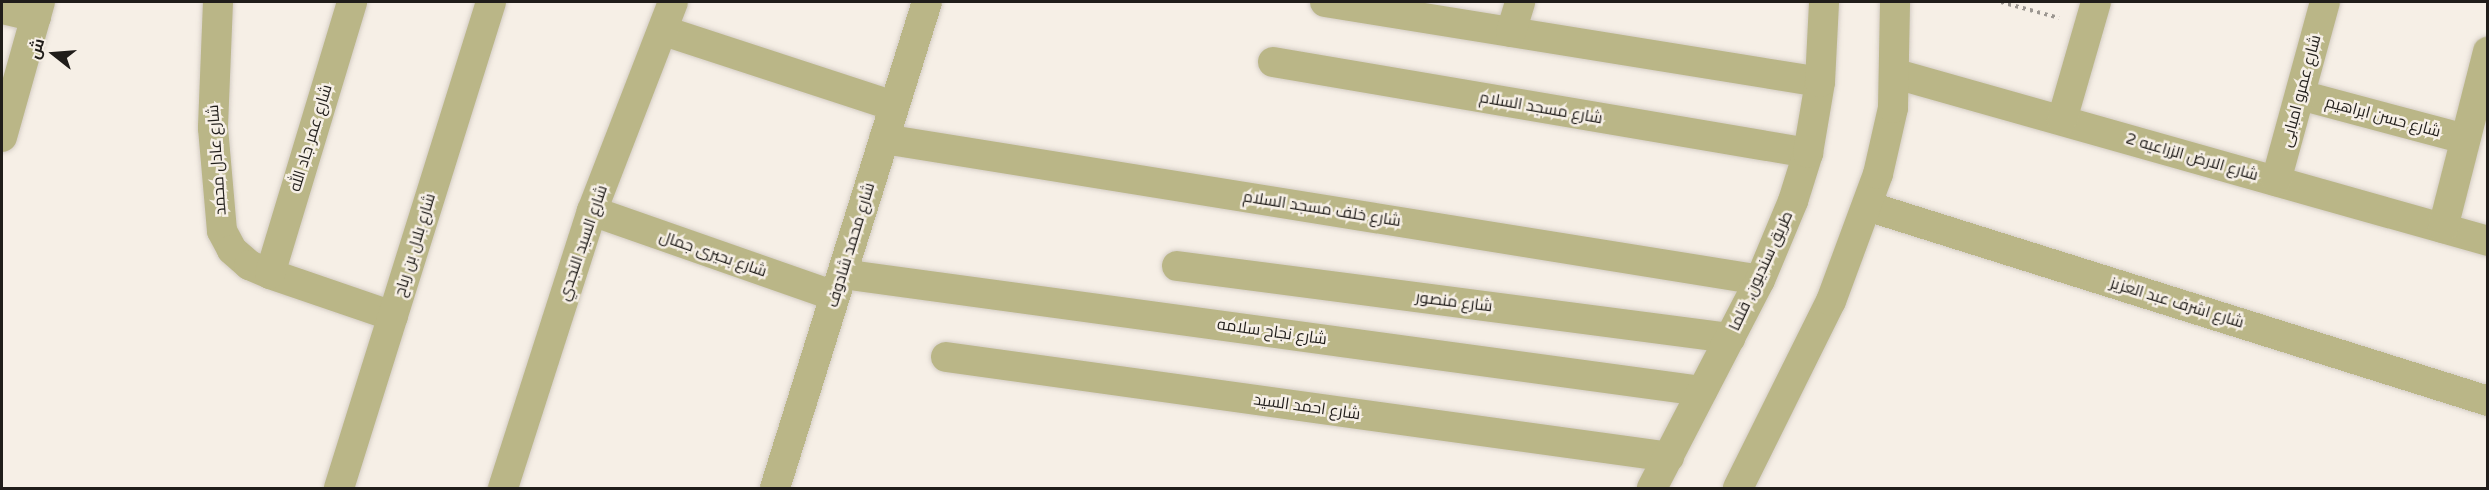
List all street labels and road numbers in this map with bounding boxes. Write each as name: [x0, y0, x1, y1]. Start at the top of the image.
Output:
street label: شارع عمرو امبابى: [2277, 33, 2325, 149]
street label: شارع عمر جاد الله: [286, 82, 336, 194]
street label: شارع مسجد السلام: [1478, 88, 1604, 128]
street label: شارع حسن ابراهيم: [2323, 92, 2443, 142]
street label: شارع عادل محمد: [204, 104, 230, 216]
street label: شارع الارض الزراعيه 2: [2124, 129, 2260, 185]
street label: شارع محمد شادوف: [823, 180, 879, 310]
street label: شارع السيد النجدي: [554, 183, 612, 303]
street label: شارع خلف مسجد السلام: [1242, 187, 1402, 231]
street label: شارع بلال بن رباح: [390, 191, 440, 299]
street label: طريق سنديون, قلما: [1725, 208, 1797, 334]
street label: شارع بحيرى جمال: [657, 227, 769, 281]
street label: شارع اشرف عبد العزيز: [2108, 274, 2246, 332]
street label: شارع منصور: [1415, 288, 1493, 316]
street label: شارع نجاح سلامه: [1216, 315, 1328, 349]
street label: شارع احمد السيد: [1252, 390, 1362, 424]

